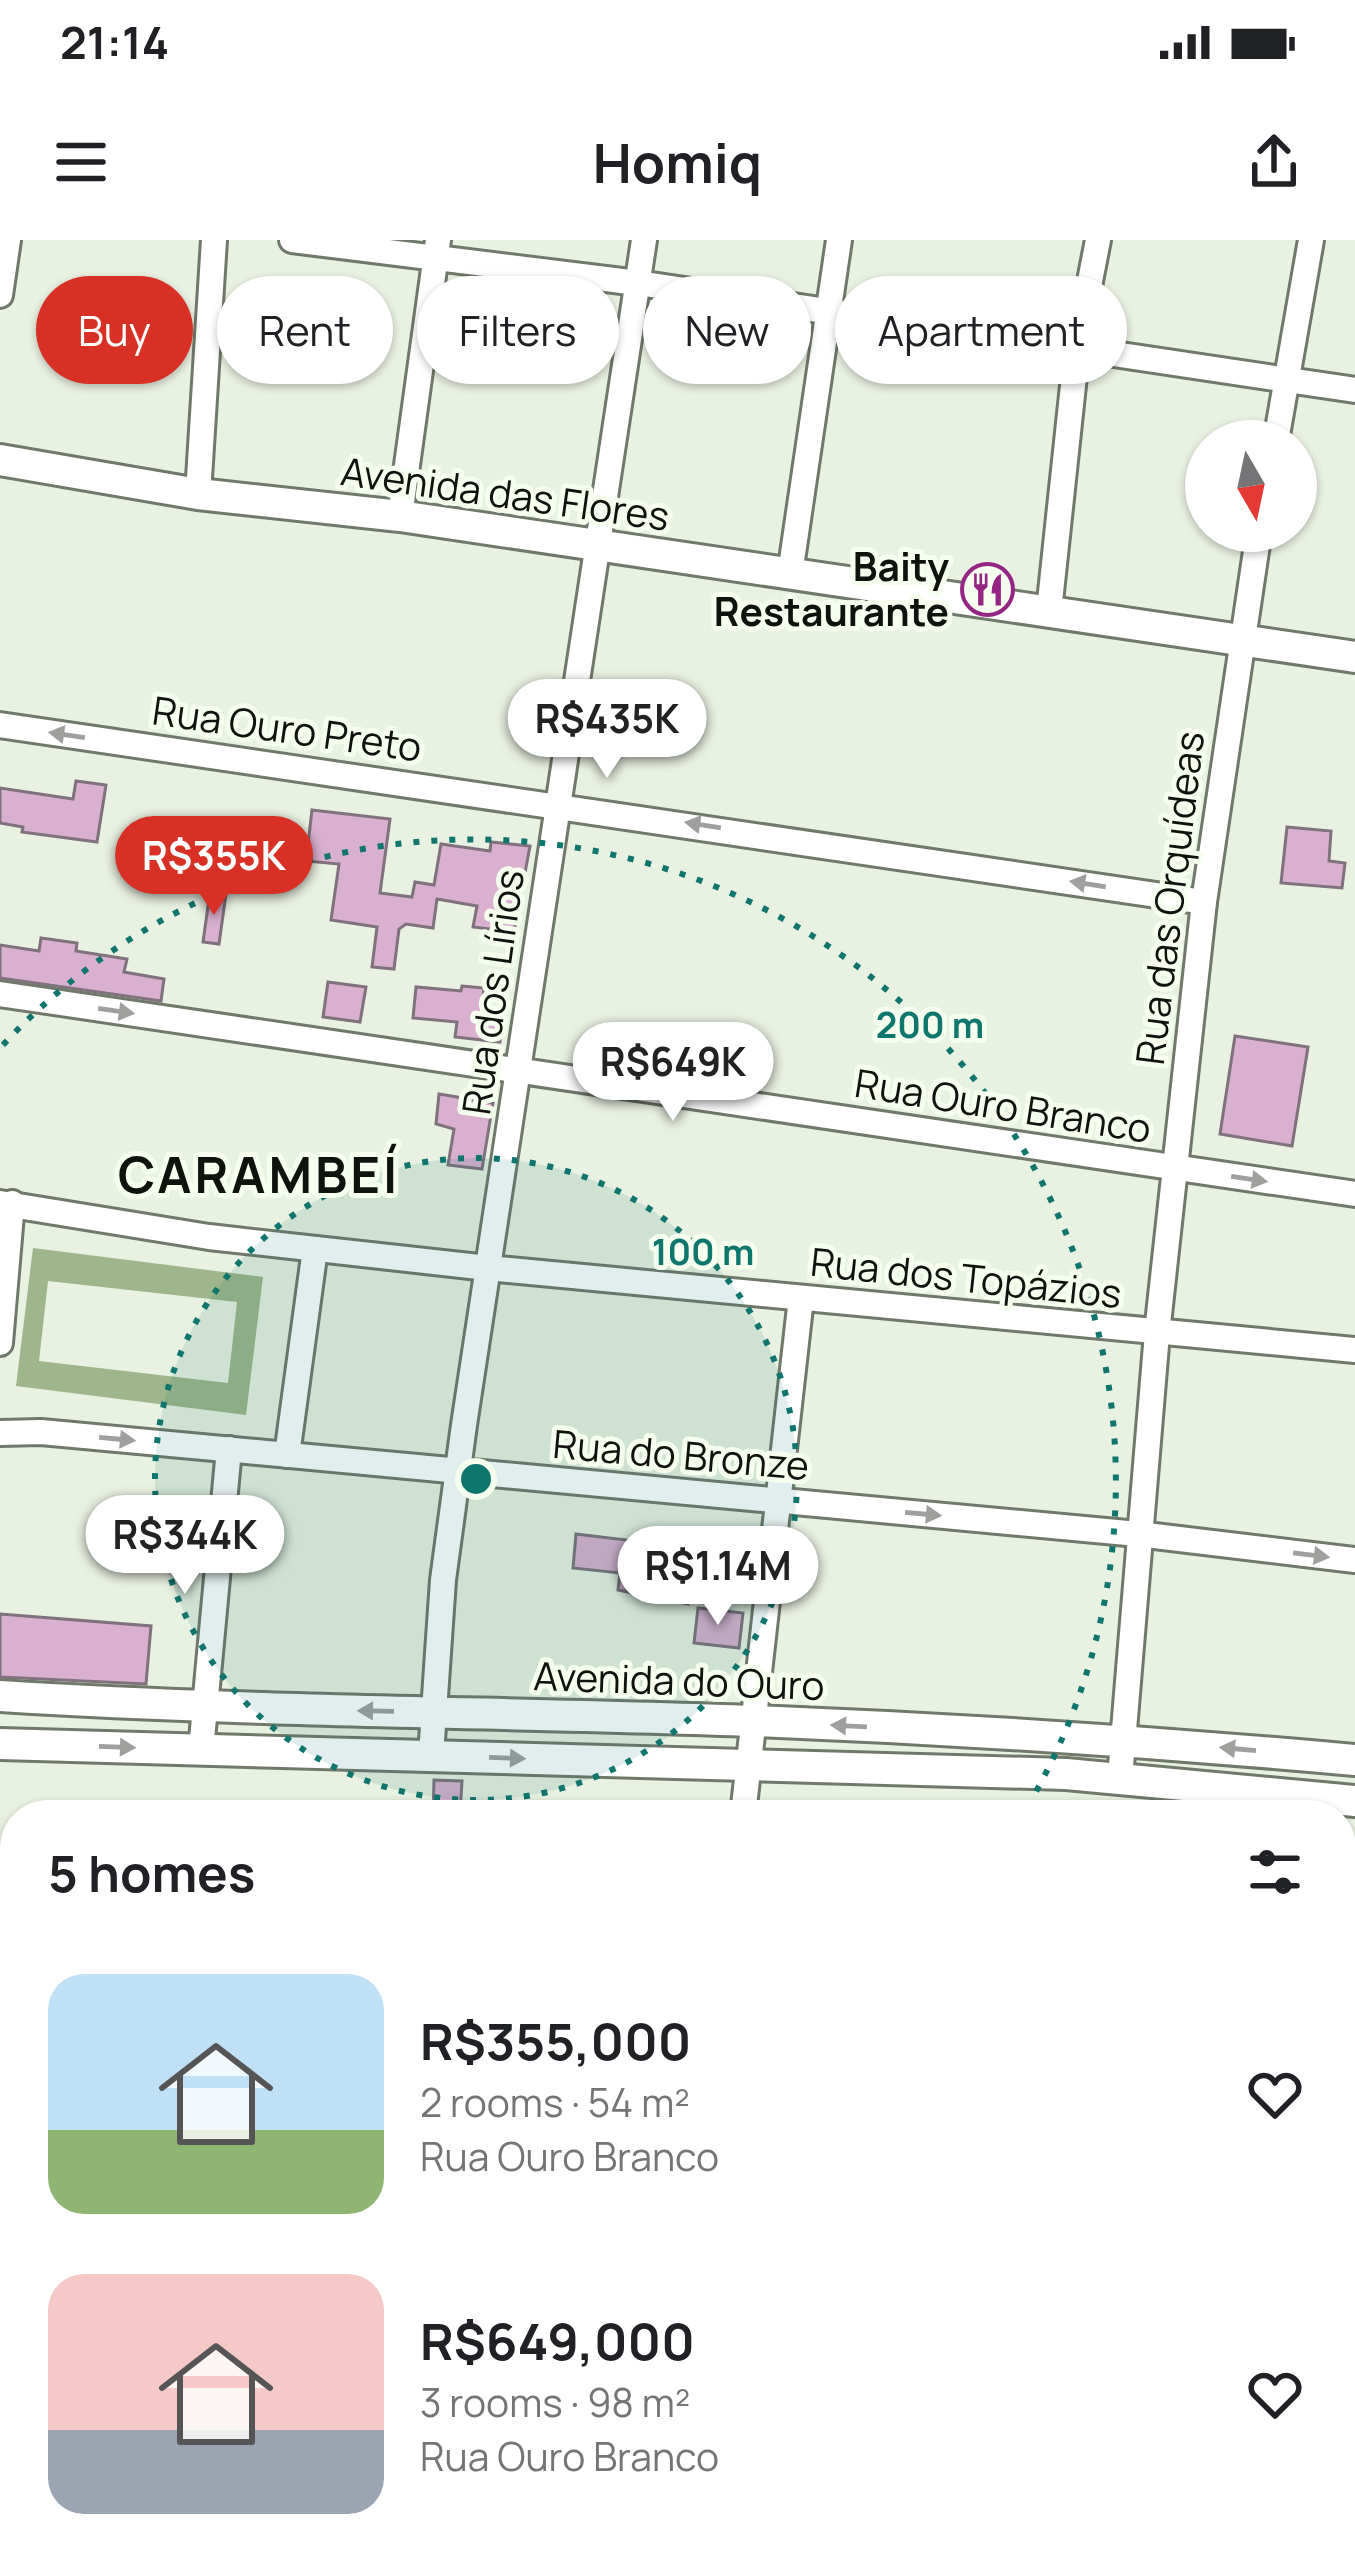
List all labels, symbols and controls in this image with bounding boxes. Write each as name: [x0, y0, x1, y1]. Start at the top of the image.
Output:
text: 21:14: [60, 11, 169, 73]
text: Homiq: [593, 125, 762, 199]
icon: menu: [48, 129, 114, 195]
icon: share: [1241, 129, 1307, 195]
chip: Buy: [36, 276, 193, 384]
chip: Rent: [217, 276, 393, 384]
chip: Filters: [417, 276, 619, 384]
chip: New: [643, 276, 811, 384]
chip: Apartment: [835, 276, 1127, 384]
north arrow: [1185, 420, 1317, 552]
map controls: [1185, 420, 1317, 552]
street label: Avenida das Flores: [337, 443, 673, 543]
place label: Baity Restaurante: [714, 539, 949, 638]
restaurant icon: Baity Restaurante: [960, 561, 1016, 617]
pin: R$435K: [509, 679, 705, 781]
street label: Rua Ouro Preto: [149, 682, 425, 774]
text: R$435K: [535, 691, 679, 745]
one-way arrow: [48, 725, 85, 744]
street label: Rua das Orquídeas: [1122, 728, 1216, 1068]
pin: R$355K: [116, 816, 312, 918]
one-way arrow: [683, 816, 721, 834]
text: R$355K: [142, 828, 286, 882]
street label: Rua dos Lírios: [448, 866, 536, 1118]
one-way arrow: [1069, 874, 1106, 893]
text: 200 m: [876, 1000, 984, 1049]
one-way arrow: [98, 1002, 135, 1021]
pin: R$649K: [575, 1022, 771, 1124]
text: R$649K: [600, 1034, 746, 1088]
street label: Rua Ouro Branco: [851, 1055, 1155, 1155]
district label: CARAMBEÍ: [118, 1139, 400, 1208]
one-way arrow: [1231, 1170, 1269, 1189]
text: 100 m: [652, 1227, 754, 1276]
street label: Rua dos Topázios: [808, 1234, 1124, 1320]
street label: Rua do Bronze: [551, 1416, 811, 1492]
one-way arrow: [99, 1430, 136, 1449]
centre of rings: [455, 1458, 497, 1500]
pin: R$344K: [87, 1495, 283, 1597]
one-way arrow: [905, 1505, 942, 1524]
text: R$344K: [112, 1507, 258, 1561]
pin: R$1.14M: [607, 1526, 829, 1628]
text: R$1.14M: [644, 1538, 792, 1592]
one-way arrow: [1293, 1545, 1330, 1564]
street label: Avenida do Ouro: [533, 1648, 826, 1712]
one-way arrow: [356, 1702, 394, 1721]
one-way arrow: [829, 1716, 867, 1735]
one-way arrow: [99, 1738, 137, 1757]
one-way arrow: [1219, 1739, 1257, 1758]
one-way arrow: [489, 1748, 527, 1767]
text: 5 homes: [48, 1838, 255, 1907]
icon: filters: [1242, 1839, 1308, 1905]
text: R$355,000: [420, 2006, 691, 2075]
icon: home: [144, 2022, 288, 2166]
icon: heart: [1242, 2061, 1308, 2127]
text: 2 rooms · 54 m²: [420, 2075, 690, 2129]
text: Rua Ouro Branco: [420, 2129, 719, 2183]
text: R$649,000: [420, 2306, 695, 2375]
icon: home: [144, 2322, 288, 2466]
icon: heart: [1242, 2361, 1308, 2427]
text: 3 rooms · 98 m²: [420, 2375, 690, 2429]
text: Rua Ouro Branco: [420, 2429, 719, 2483]

